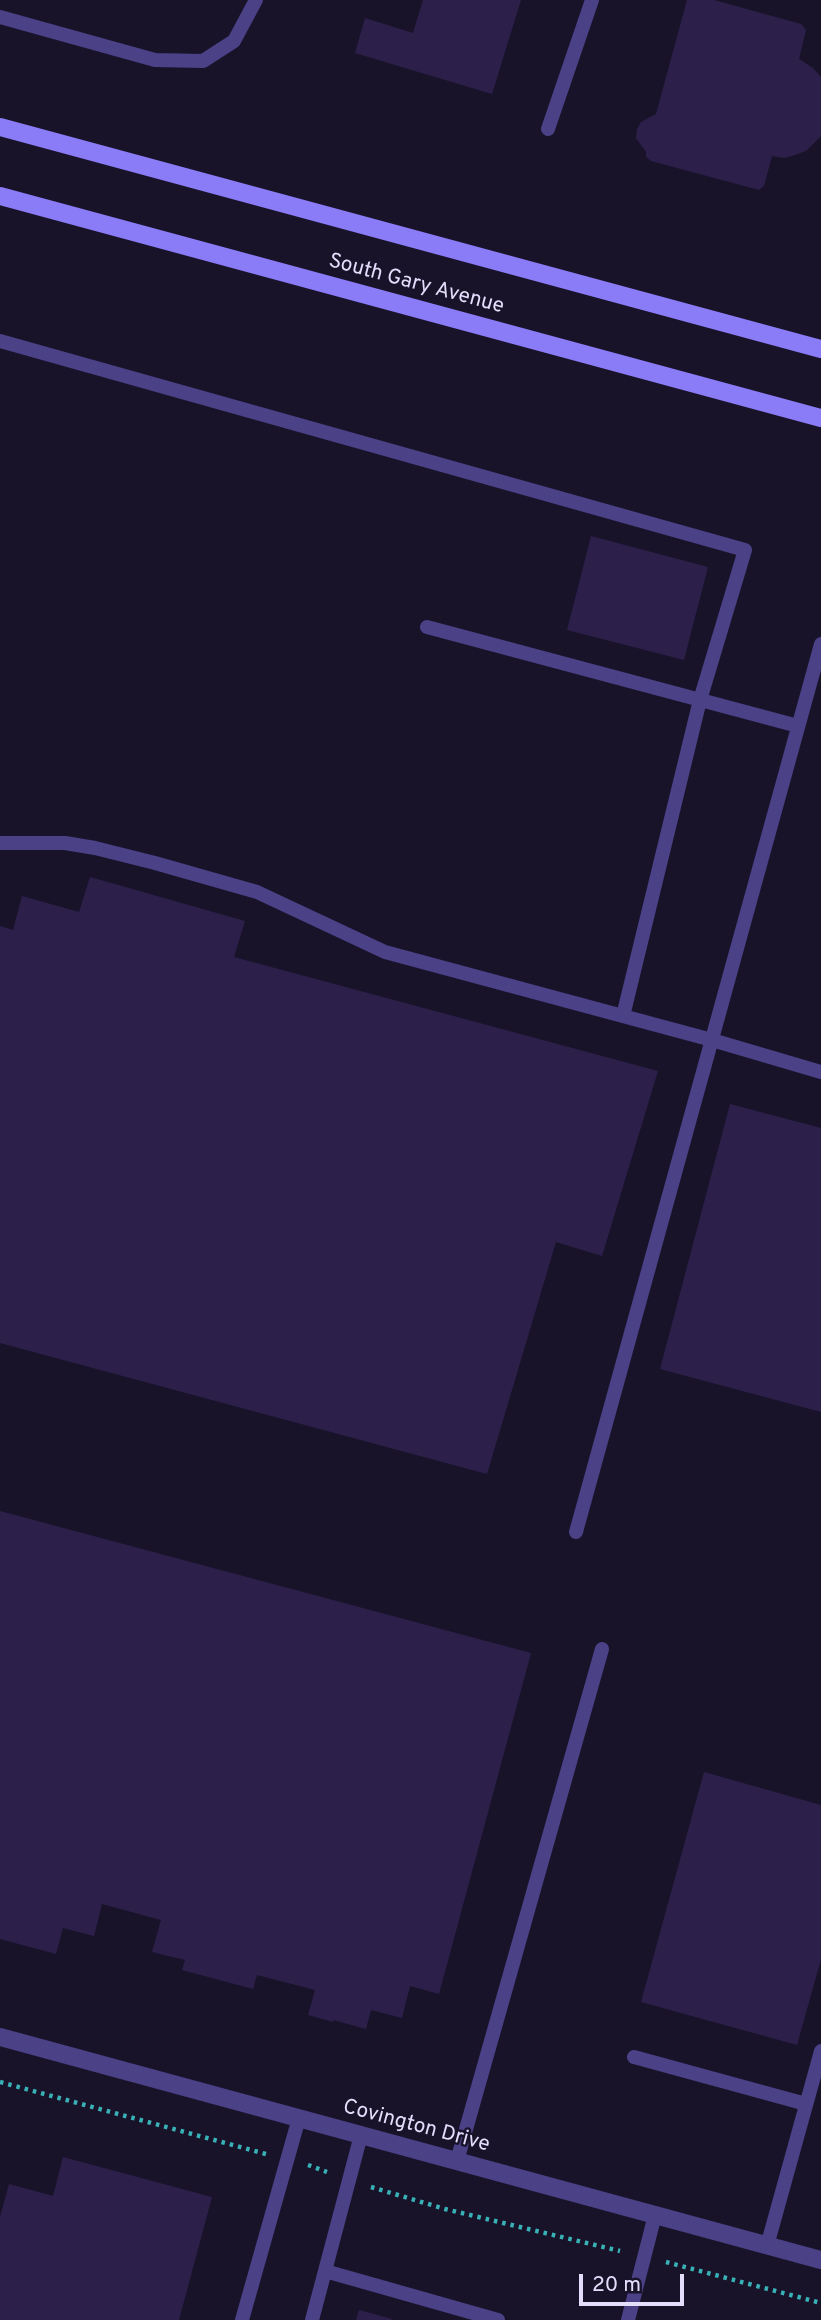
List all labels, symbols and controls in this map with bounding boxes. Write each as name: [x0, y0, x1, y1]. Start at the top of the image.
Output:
street label: South Gary Avenue: [326, 249, 506, 321]
street label: Covington Drive: [340, 2095, 492, 2159]
scale bar: [583, 2260, 688, 2304]
text: 20 m: [592, 2272, 641, 2299]

